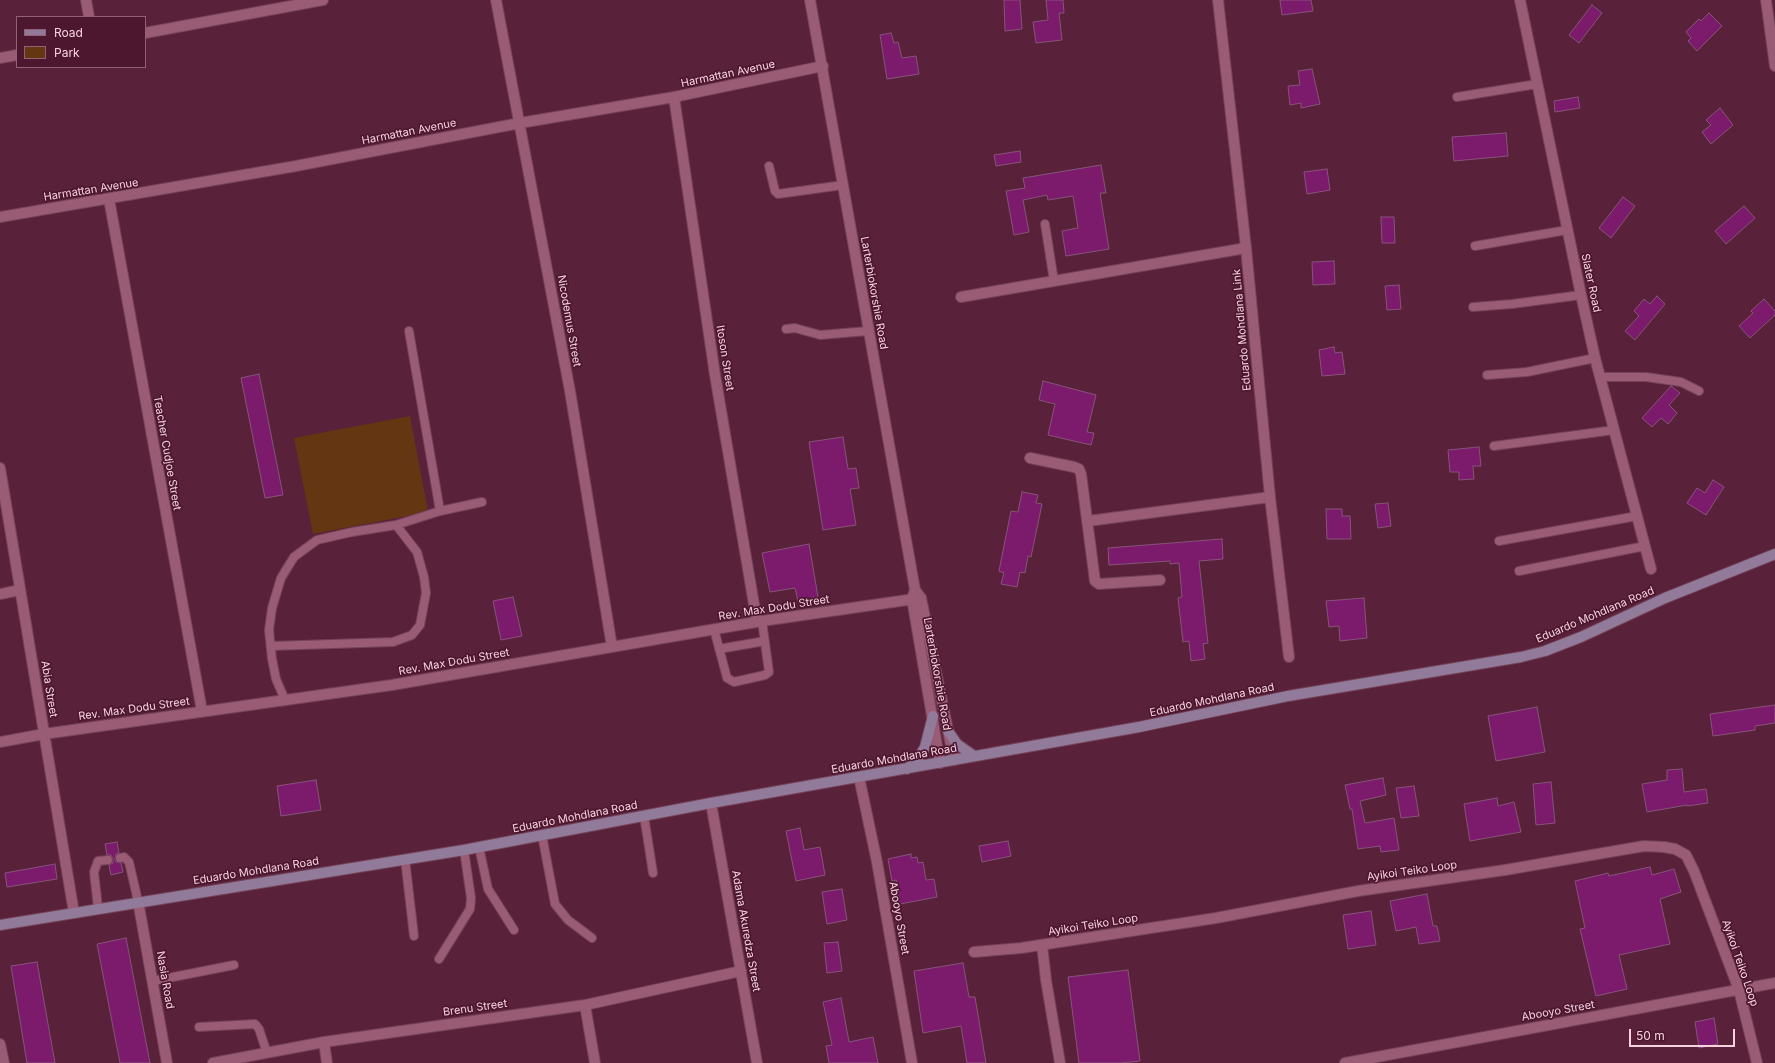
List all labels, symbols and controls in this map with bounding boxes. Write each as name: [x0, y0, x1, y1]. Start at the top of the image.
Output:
legend: [16, 16, 146, 68]
text: Road: [54, 25, 83, 40]
text: Park: [54, 45, 80, 60]
street label: Harmattan Avenue: [680, 58, 776, 90]
street label: Harmattan Avenue: [361, 116, 457, 148]
street label: Harmattan Avenue: [43, 176, 139, 204]
street label: Larterbiokorshie Road: [858, 235, 890, 351]
street label: Slater Road: [1578, 252, 1604, 314]
street label: Eduardo Mohdlana Link: [1230, 269, 1254, 391]
street label: Nicodemus Street: [554, 274, 584, 368]
street label: Itoson Street: [713, 324, 737, 392]
street label: Teacher Cudjoe Street: [150, 395, 184, 511]
street label: Eduardo Mohdlana Road: [1534, 584, 1656, 646]
street label: Rev. Max Dodu Street: [718, 593, 830, 623]
street label: Larterbiokorshie Road: [921, 616, 953, 732]
street label: Rev. Max Dodu Street: [398, 646, 510, 678]
street label: Abia Street: [38, 660, 60, 718]
street label: Eduardo Mohdlana Road: [1148, 680, 1276, 720]
street label: Rev. Max Dodu Street: [78, 695, 190, 723]
street label: Eduardo Mohdlana Road: [830, 741, 958, 777]
street label: Eduardo Mohdlana Road: [511, 798, 639, 836]
street label: Eduardo Mohdlana Road: [192, 855, 320, 887]
street label: Ayikoi Teiko Loop: [1366, 858, 1458, 884]
street label: Adama Akuredza Street: [729, 869, 763, 993]
street label: Abooyo Street: [886, 880, 912, 956]
street label: Ayikoi Teiko Loop: [1047, 911, 1139, 939]
street label: Ayikoi Teiko Loop: [1719, 918, 1761, 1008]
street label: Nasia Road: [153, 950, 177, 1010]
street label: Brenu Street: [442, 997, 508, 1019]
street label: Abooyo Street: [1520, 998, 1596, 1024]
scale bar: [1631, 1021, 1737, 1047]
text: 50 m: [1636, 1028, 1665, 1043]

